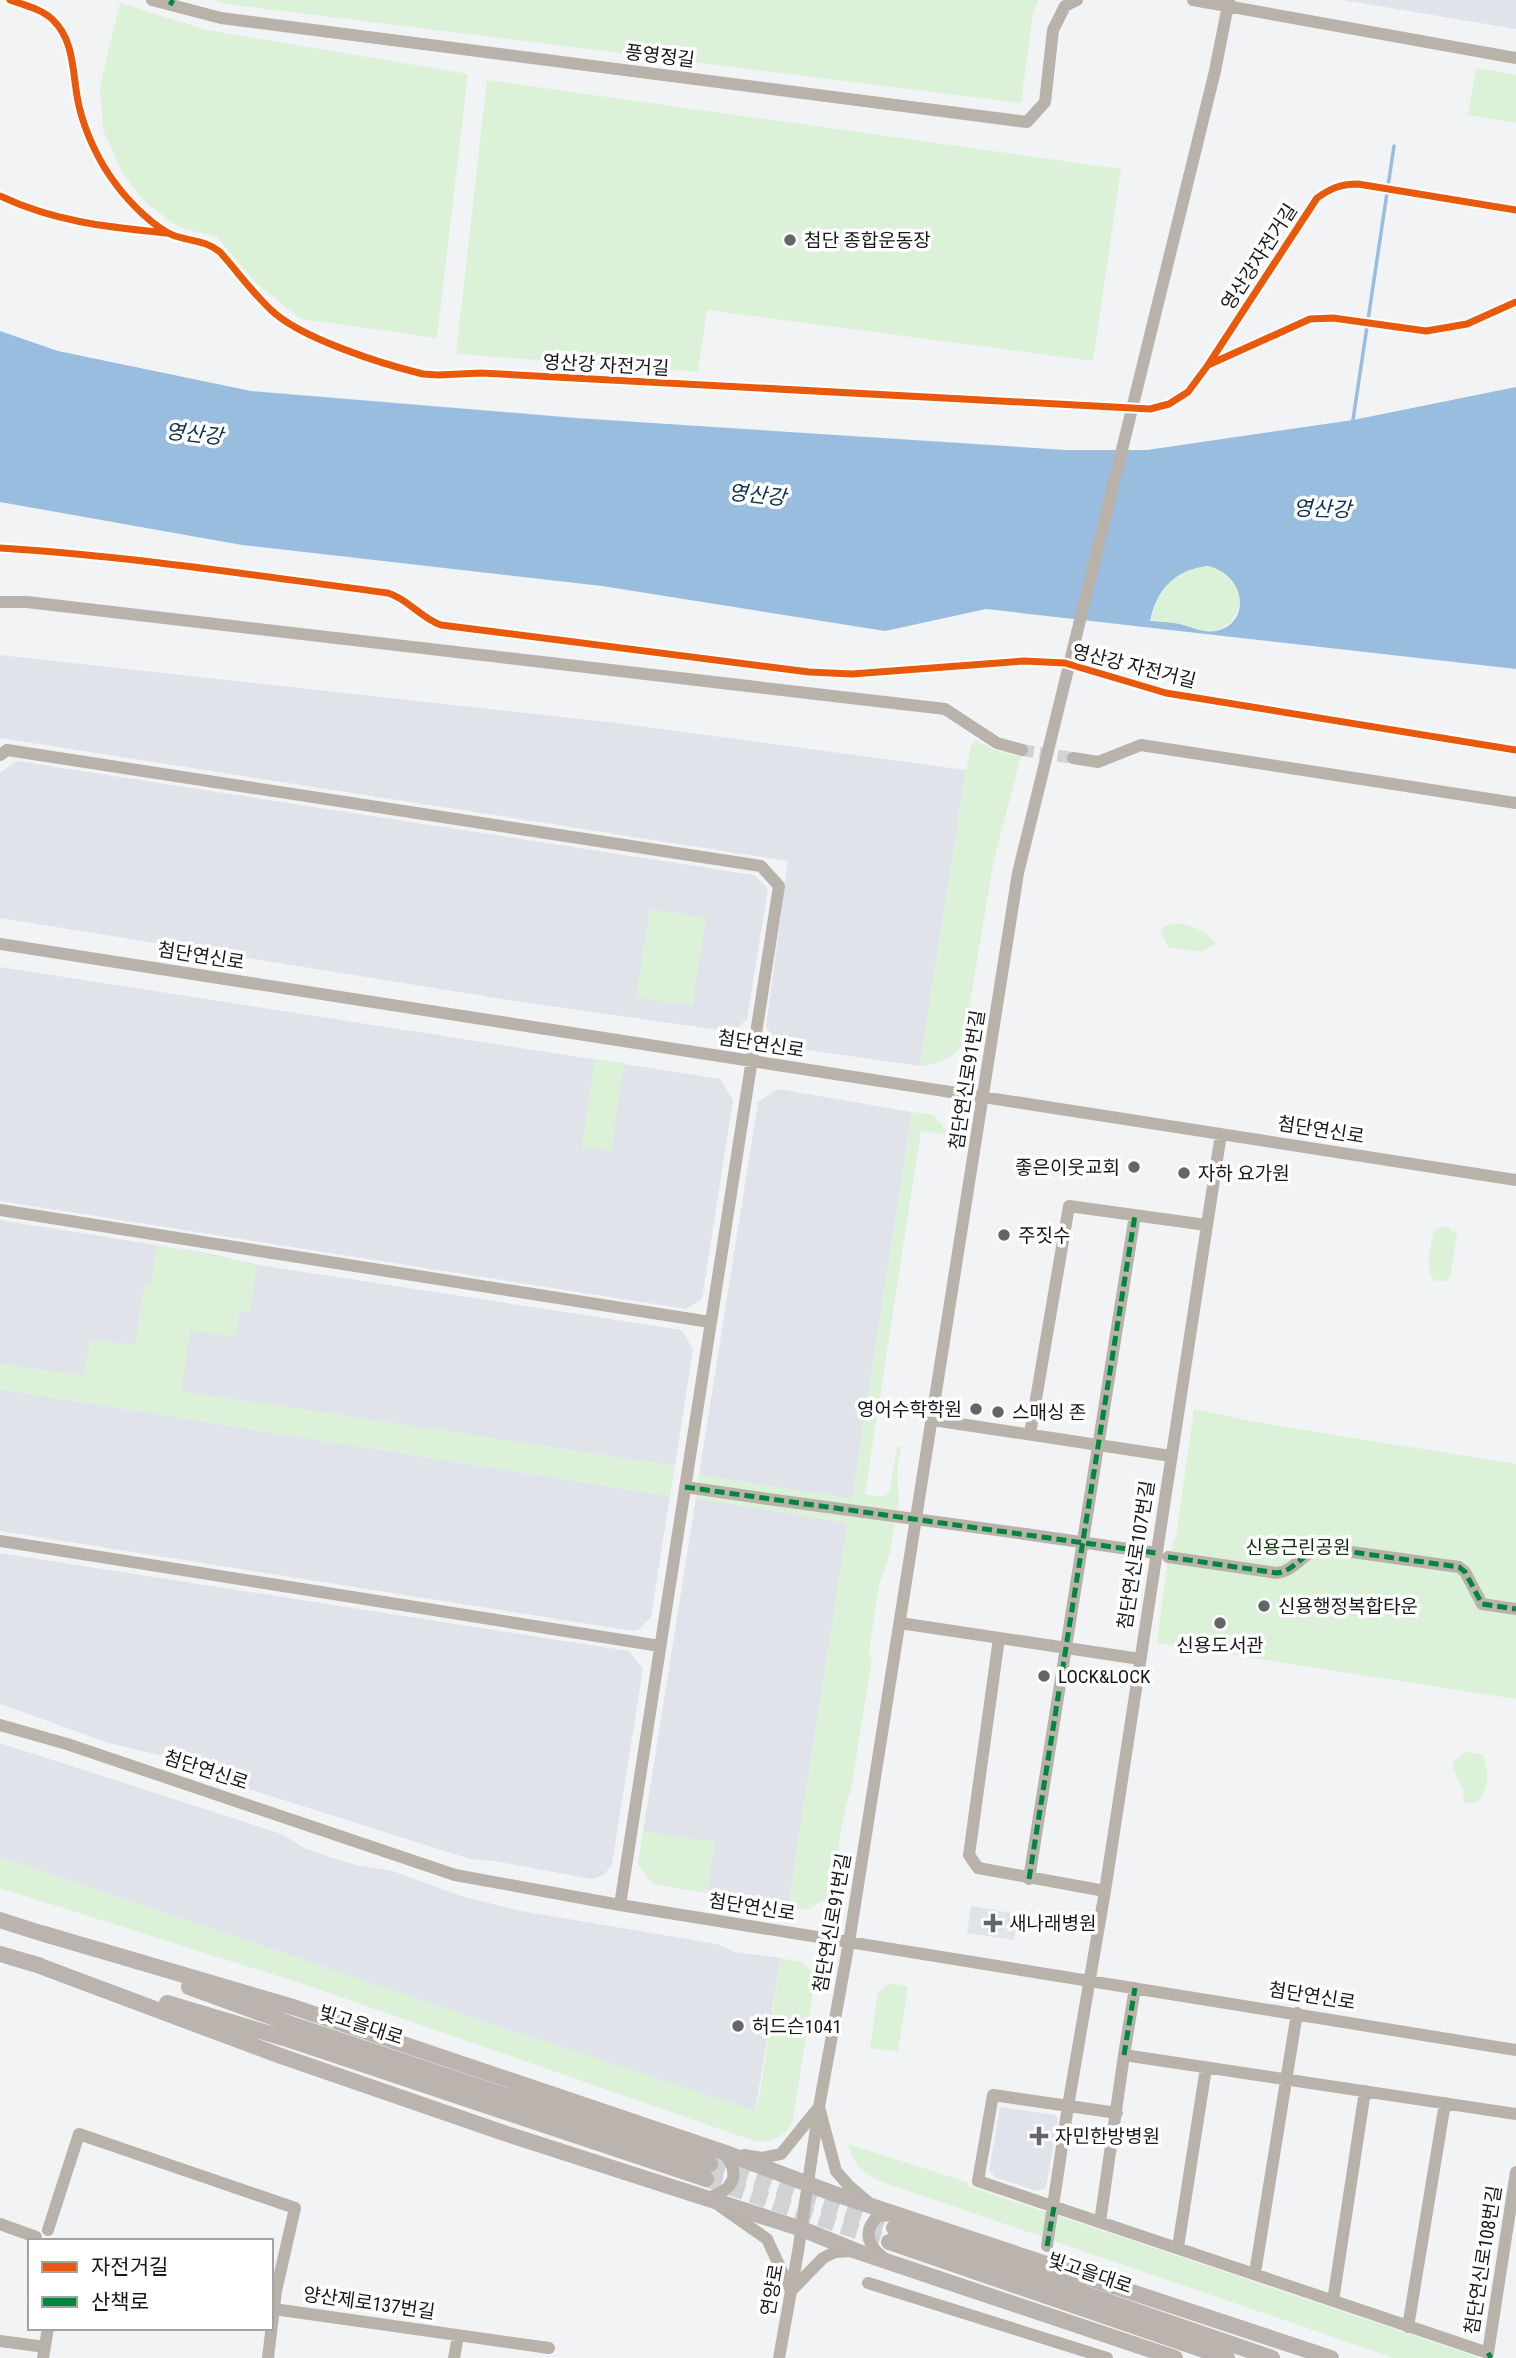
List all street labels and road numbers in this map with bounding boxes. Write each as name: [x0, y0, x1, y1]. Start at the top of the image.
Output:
street label: 풍영정길: [624, 40, 696, 72]
street label: 영산강자전거길: [1216, 199, 1302, 315]
street label: 영산강 자전거길: [542, 350, 670, 380]
street label: 영산강 자전거길: [1070, 640, 1198, 692]
street label: 첨단연신로: [156, 938, 246, 974]
street label: 첨단연신로91번길: [945, 1009, 989, 1151]
street label: 첨단연신로: [716, 1026, 806, 1062]
street label: 첨단연신로: [1276, 1112, 1366, 1148]
street label: 첨단연신로107번길: [1113, 1479, 1159, 1631]
street label: 첨단연신로: [161, 1746, 251, 1794]
street label: 첨단연신로91번길: [808, 1852, 856, 1994]
street label: 첨단연신로: [707, 1889, 797, 1925]
street label: 첨단연신로: [1267, 1978, 1357, 2014]
street label: 빛고을대로: [316, 2001, 406, 2049]
street label: 첨단연신로108번길: [1460, 2184, 1506, 2336]
street label: 빛고을대로: [1045, 2248, 1135, 2298]
street label: 연양로: [756, 2262, 788, 2318]
street label: 양산제로137번길: [302, 2282, 436, 2324]

